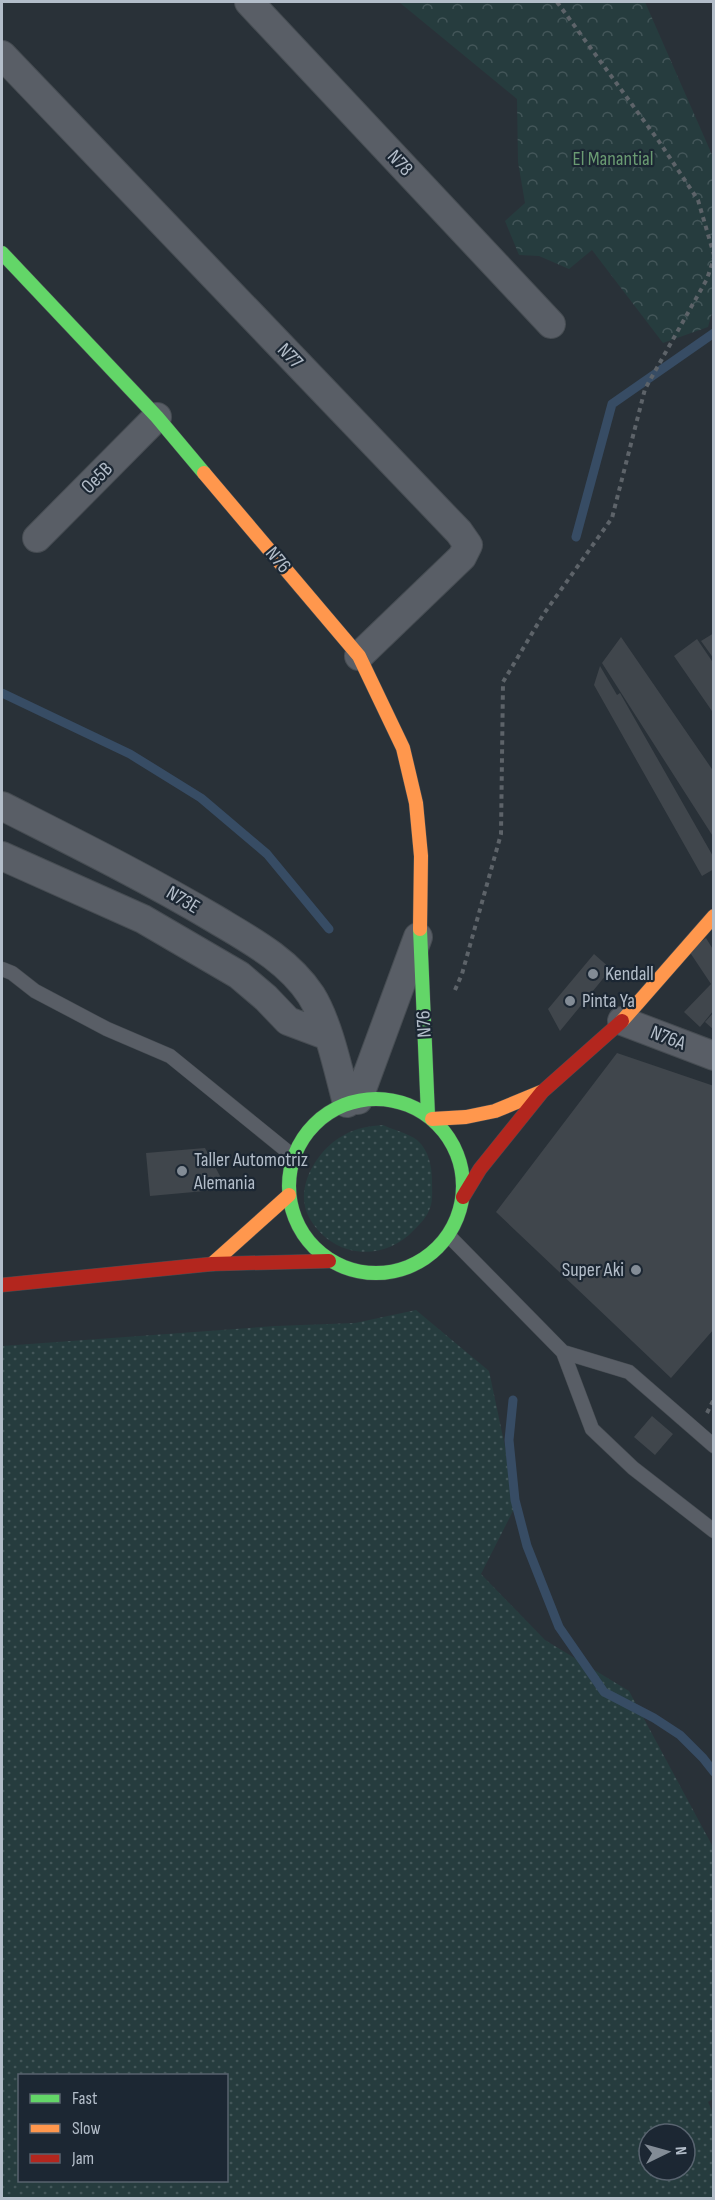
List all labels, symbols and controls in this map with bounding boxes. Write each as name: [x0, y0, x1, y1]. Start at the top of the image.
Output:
street label: N78: [382, 145, 418, 181]
park label: El Manantial: [573, 147, 653, 171]
street label: N77: [272, 338, 308, 374]
street label: Oe5B: [76, 457, 118, 499]
street label: N76: [260, 542, 296, 578]
street label: N73E: [162, 881, 204, 919]
place label: Kendall: [605, 962, 654, 986]
marker: Kendall: [586, 967, 600, 981]
place label: Pinta Ya: [582, 989, 635, 1013]
marker: Pinta Ya: [563, 994, 577, 1008]
street label: N76: [411, 1010, 437, 1038]
street label: N76A: [647, 1020, 689, 1056]
place label: Taller Automotriz Alemania: [193, 1148, 308, 1195]
marker: Taller Automotriz Alemania: [175, 1164, 189, 1178]
place label: Super Aki: [562, 1258, 624, 1282]
marker: Super Aki: [629, 1263, 643, 1277]
legend: [18, 2074, 228, 2182]
text: Fast: [72, 2088, 98, 2109]
text: Slow: [72, 2118, 101, 2139]
north arrow: [637, 2122, 697, 2182]
text: N: [671, 2146, 690, 2156]
text: Jam: [71, 2148, 94, 2169]

